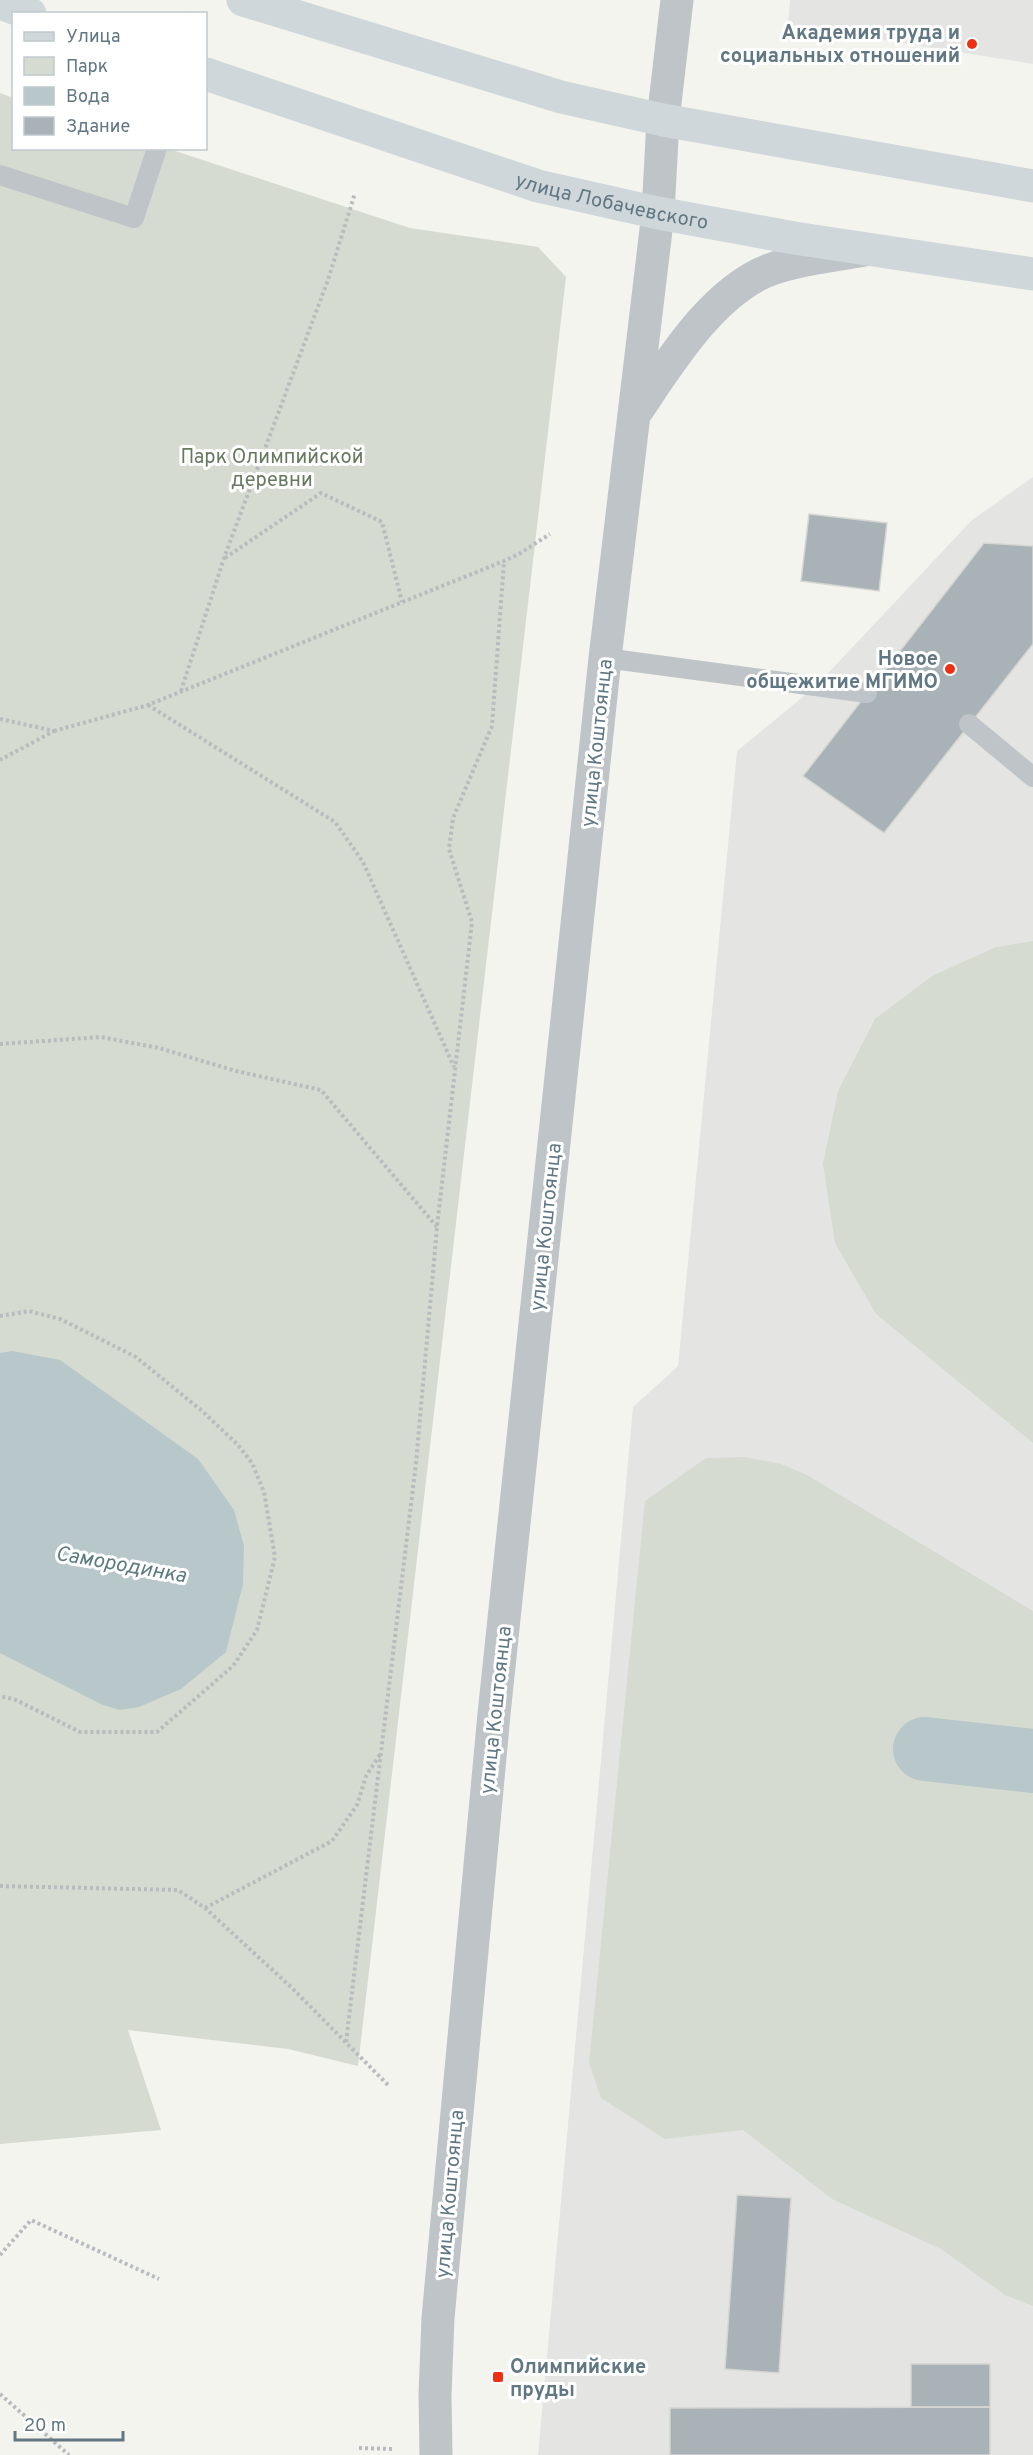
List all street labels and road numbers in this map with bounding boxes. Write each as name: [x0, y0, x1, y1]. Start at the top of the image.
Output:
street label: улица Лобачевского: [511, 168, 710, 237]
street label: улица Коштоянца: [576, 658, 620, 829]
street label: улица Коштоянца: [525, 1142, 569, 1313]
street label: улица Коштоянца: [475, 1625, 519, 1796]
street label: улица Коштоянца: [431, 2109, 471, 2280]

